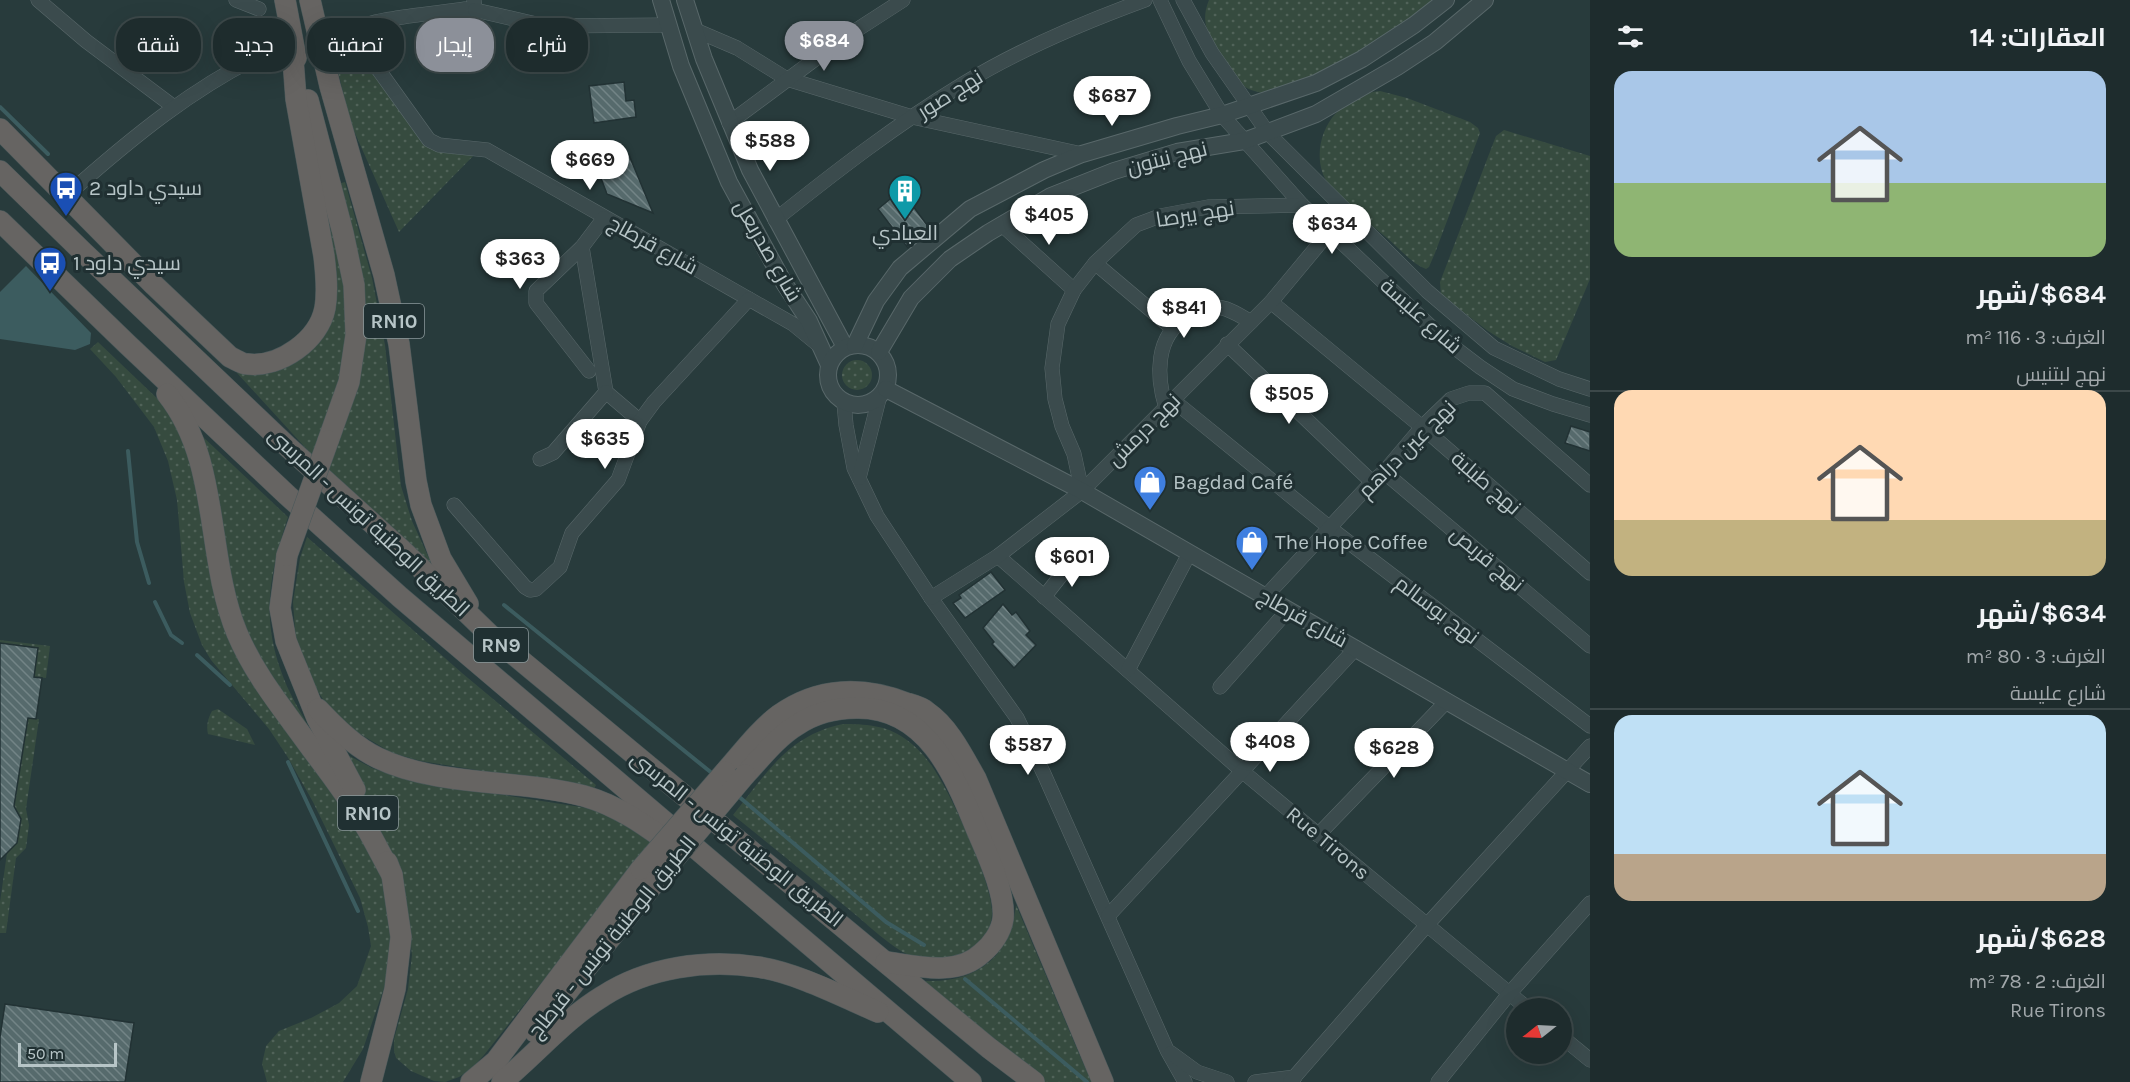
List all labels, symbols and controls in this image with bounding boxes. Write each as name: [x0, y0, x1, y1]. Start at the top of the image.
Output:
chip: شقة: [116, 18, 201, 72]
chip: جديد: [213, 18, 295, 72]
chip: تصفية: [307, 18, 404, 72]
chip: إيجار: [416, 18, 494, 72]
chip: شراء: [506, 18, 588, 72]
icon: filters: [1614, 20, 1647, 53]
pin: $684: [788, 21, 860, 72]
text: العقارات: 14: [1970, 22, 2106, 53]
text: $684: [799, 29, 849, 52]
street label: نهج صور: [912, 65, 988, 126]
pin: $687: [1076, 76, 1148, 127]
text: $687: [1088, 84, 1136, 107]
icon: home: [1806, 110, 1914, 218]
pin: $588: [734, 121, 806, 172]
text: $588: [744, 129, 796, 152]
street label: نهج نبتون: [1124, 136, 1210, 181]
pin: $669: [554, 140, 626, 191]
text: $669: [565, 148, 615, 171]
bus stop icon: سيدي داود 2: [48, 170, 84, 217]
building icon: العبادي: [887, 173, 923, 220]
place label: سيدي داود 2: [89, 176, 202, 204]
pin: $405: [1013, 195, 1085, 246]
street label: شارع صدربعل: [728, 196, 807, 307]
street label: نهج بيرصا: [1154, 196, 1236, 234]
text: $405: [1024, 203, 1074, 226]
pin: $634: [1296, 204, 1368, 255]
street label: شارع قرطاج: [603, 211, 702, 281]
text: $634: [1307, 212, 1357, 235]
place label: العبادي: [872, 221, 938, 249]
pin: $363: [484, 239, 556, 290]
bus stop icon: سيدي داود 1: [32, 245, 68, 292]
text: $363: [495, 247, 545, 270]
place label: سيدي داود 1: [73, 251, 181, 279]
street label: شارع عليسة: [1374, 273, 1467, 360]
text: $684/شهر: [1977, 279, 2106, 310]
pin: $841: [1148, 288, 1220, 339]
text: $841: [1161, 296, 1207, 319]
road number: RN10: [364, 304, 424, 338]
text: الغرف: 3 · 116 m²: [1965, 326, 2106, 349]
text: نهج لبتنيس: [2016, 363, 2106, 386]
pin: $505: [1253, 374, 1325, 425]
text: $505: [1264, 382, 1314, 405]
street label: نهج درمش: [1103, 389, 1187, 473]
street label: نهج عين دراهم: [1353, 395, 1462, 504]
pin: $635: [569, 419, 641, 470]
street label: الطريق الوطنية تونس - المرسى: [263, 423, 474, 622]
text: $635: [580, 427, 630, 450]
icon: home: [1806, 429, 1914, 537]
street label: نهج طبلبة: [1445, 446, 1526, 521]
shop icon: Bagdad Café: [1132, 464, 1168, 511]
place label: Bagdad Café: [1173, 470, 1293, 494]
street label: نهج قربص: [1444, 522, 1528, 598]
shop icon: The Hope Coffee: [1234, 524, 1270, 571]
place label: The Hope Coffee: [1275, 530, 1428, 554]
pin: $601: [1036, 537, 1108, 588]
text: $601: [1049, 545, 1095, 568]
street label: نهج بوسالم: [1389, 571, 1484, 651]
street label: شارع قرطاج: [1253, 584, 1352, 654]
text: $634/شهر: [1978, 598, 2106, 629]
road number: RN9: [474, 628, 528, 662]
text: الغرف: 3 · 80 m²: [1966, 645, 2106, 668]
text: شارع عليسة: [2010, 682, 2106, 705]
pin: $408: [1234, 722, 1306, 773]
pin: $587: [992, 725, 1064, 776]
pin: $628: [1358, 728, 1430, 779]
text: $408: [1244, 730, 1296, 753]
text: $587: [1004, 733, 1052, 756]
text: $628: [1369, 736, 1419, 759]
street label: الطريق الوطنية تونس - المرسى: [626, 746, 848, 933]
icon: home: [1806, 754, 1914, 862]
road number: RN10: [338, 796, 398, 830]
street label: Rue Tirons: [1282, 801, 1374, 885]
street label: الطريق الوطنية تونس - قرطاج: [523, 831, 702, 1044]
text: $628/شهر: [1977, 923, 2106, 954]
text: الغرف: 2 · 78 m²: [1969, 970, 2106, 993]
north arrow: [1506, 998, 1572, 1064]
map controls: [1506, 998, 1572, 1064]
text: Rue Tirons: [2010, 999, 2106, 1022]
scale bar: [18, 1040, 117, 1068]
text: 50 m: [27, 1044, 64, 1063]

